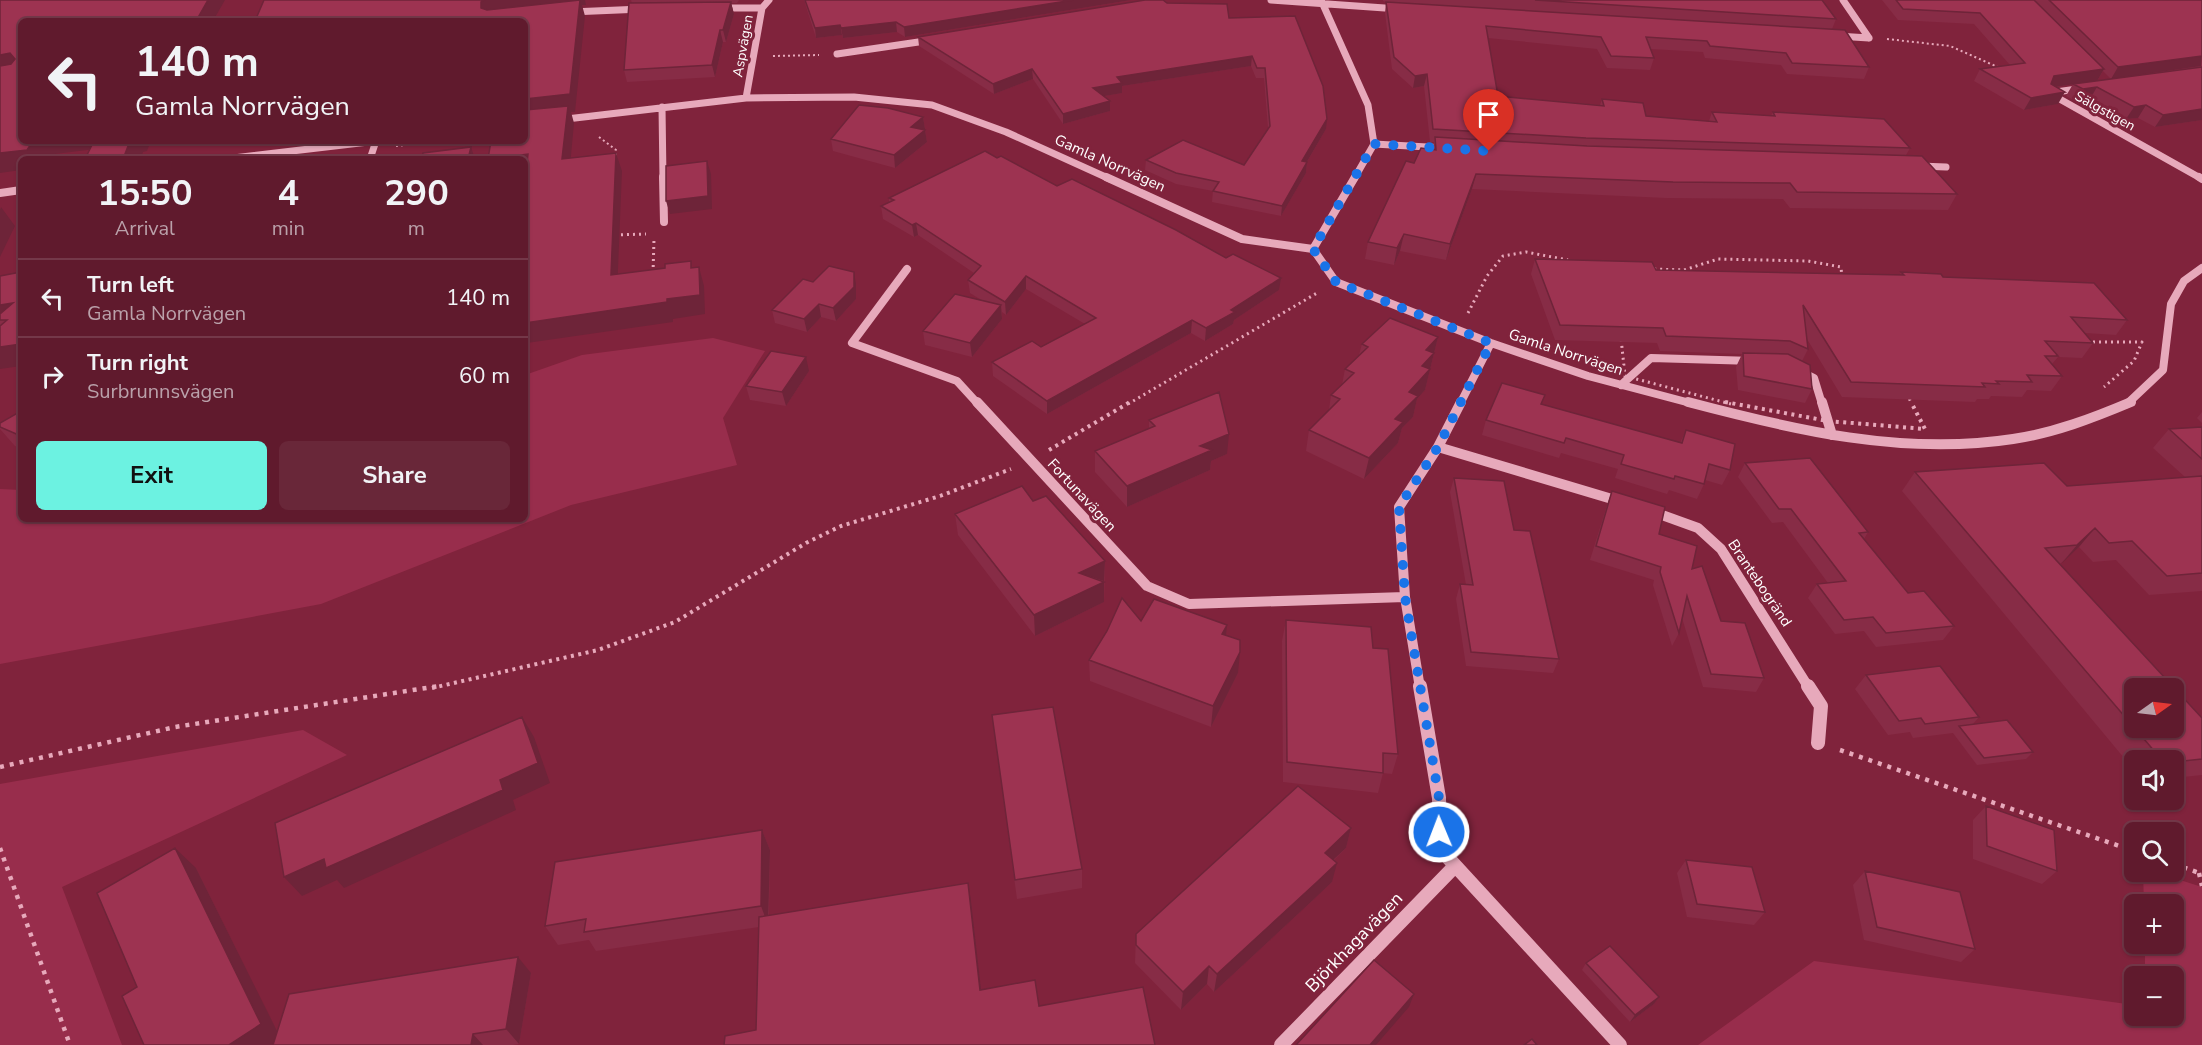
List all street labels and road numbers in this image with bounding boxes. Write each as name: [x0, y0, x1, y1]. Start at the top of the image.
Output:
street label: Aspvägen: [728, 13, 758, 79]
street label: Sälgstigen: [2071, 87, 2139, 135]
street label: Gamla Norrvägen: [1051, 130, 1169, 196]
street label: Gamla Norrvägen: [1506, 324, 1626, 380]
street label: Fortunavägen: [1043, 454, 1121, 536]
street label: Brantebogränd: [1723, 535, 1797, 631]
street label: Björkhagavägen: [1300, 887, 1408, 997]

